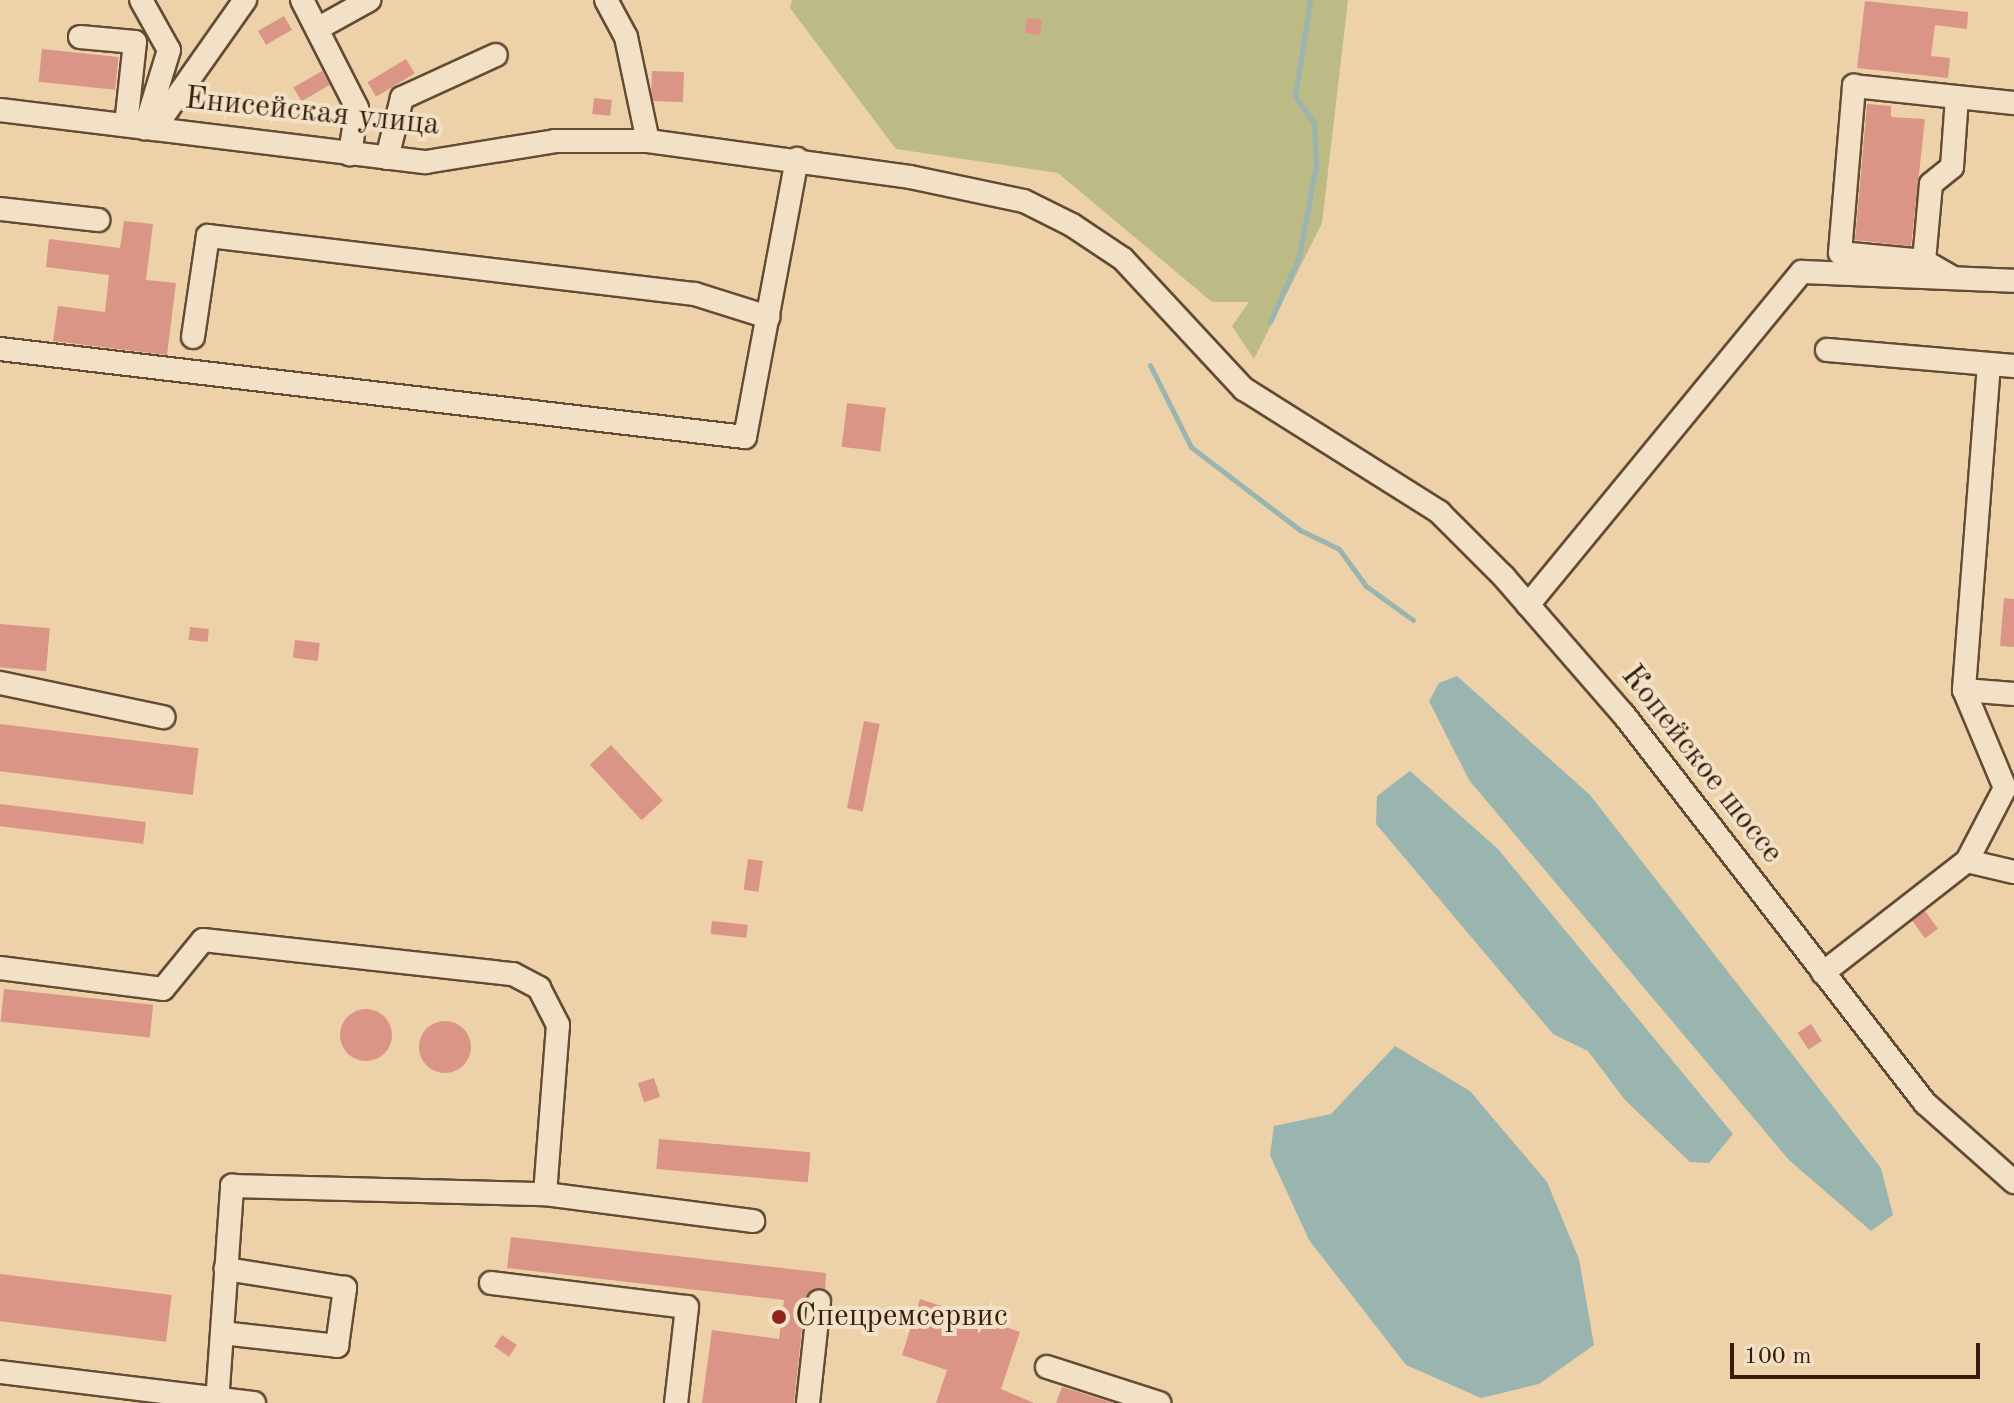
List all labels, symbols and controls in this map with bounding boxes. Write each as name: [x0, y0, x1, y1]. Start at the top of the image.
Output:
street label: Енисейская улица: [183, 81, 441, 145]
street label: Копейское шоссе: [1612, 658, 1790, 872]
place label: Спецремсервис: [795, 1298, 1008, 1336]
marker: Спецремсервис: [770, 1308, 788, 1326]
scale bar: [1734, 1327, 1984, 1377]
text: 100 m: [1744, 1345, 1812, 1369]

